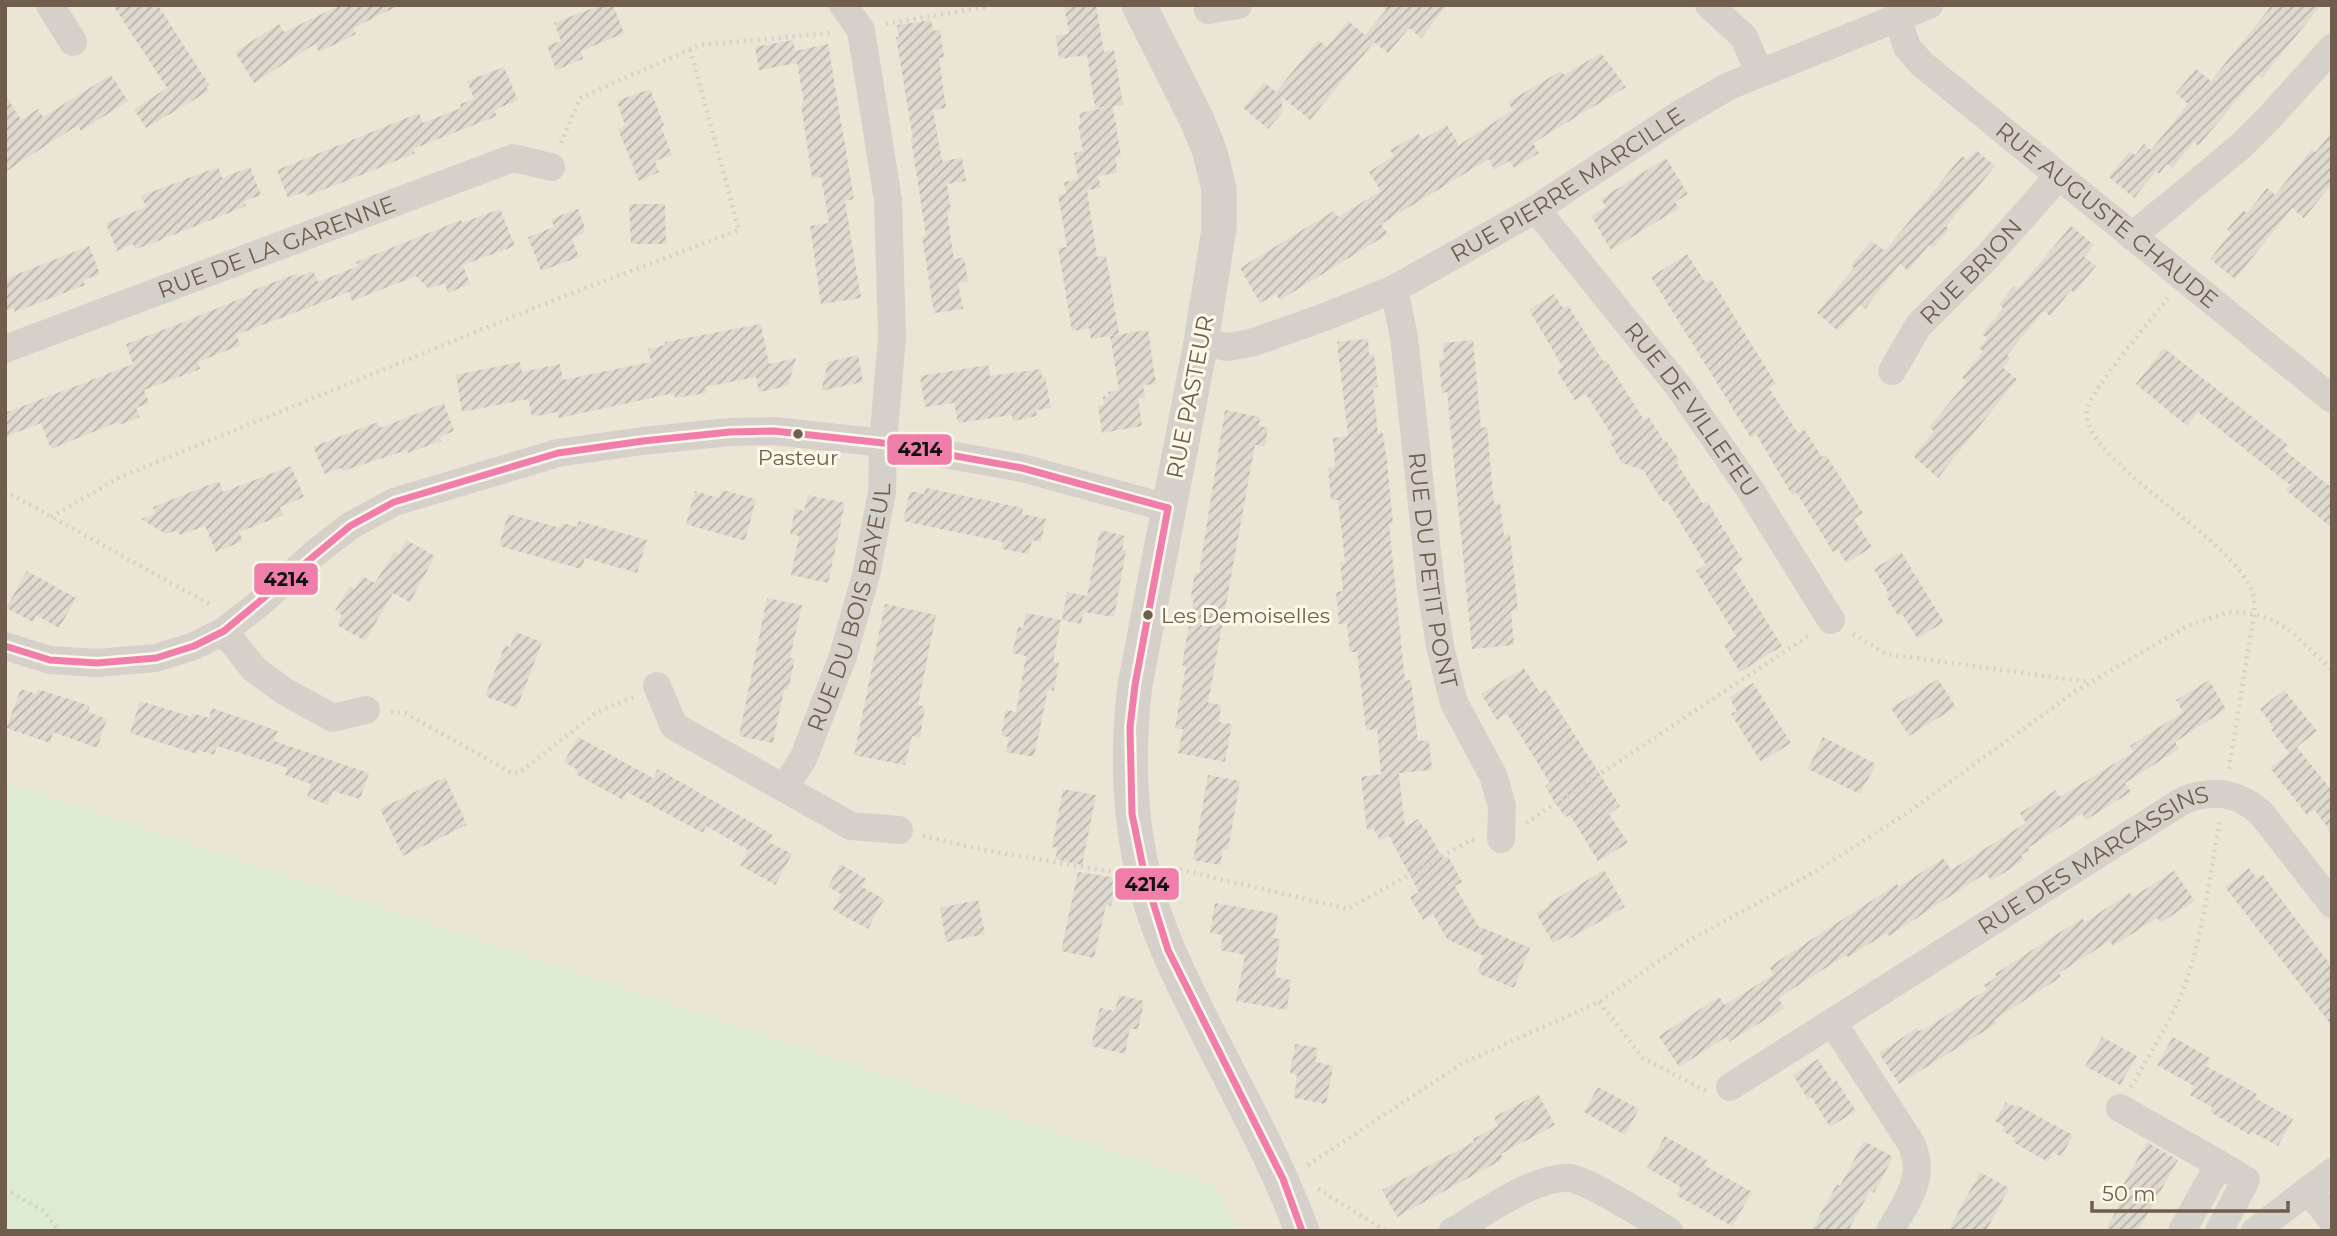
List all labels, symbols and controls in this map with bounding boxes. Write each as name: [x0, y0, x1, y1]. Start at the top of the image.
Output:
street label: RUE PIERRE MARCILLE: [1446, 101, 1689, 268]
street label: RUE AUGUSTE CHAUDE: [1990, 116, 2224, 314]
street label: RUE DE LA GARENNE: [154, 190, 399, 304]
street label: RUE BRION: [1914, 213, 2028, 330]
street label: RUE PASTEUR: [1160, 313, 1220, 481]
street label: RUE DE VILLEFEU: [1618, 316, 1765, 502]
marker: Pasteur: [791, 427, 805, 441]
line badge: 4214: [886, 433, 953, 466]
text: 4214: [898, 438, 942, 461]
place label: Pasteur: [758, 445, 838, 470]
street label: RUE DU PETIT PONT: [1402, 451, 1464, 692]
street label: RUE DU BOIS BAYEUL: [801, 482, 896, 736]
line badge: 4214: [253, 562, 319, 596]
text: 4214: [264, 568, 308, 591]
place label: Les Demoiselles: [1161, 603, 1330, 628]
marker: Les Demoiselles: [1141, 608, 1155, 622]
street label: RUE DES MARCASSINS: [1973, 780, 2211, 941]
line badge: 4214: [1114, 867, 1180, 901]
text: 4214: [1125, 873, 1169, 896]
scale bar: [2092, 1170, 2288, 1214]
text: 50 m: [2102, 1181, 2156, 1206]

